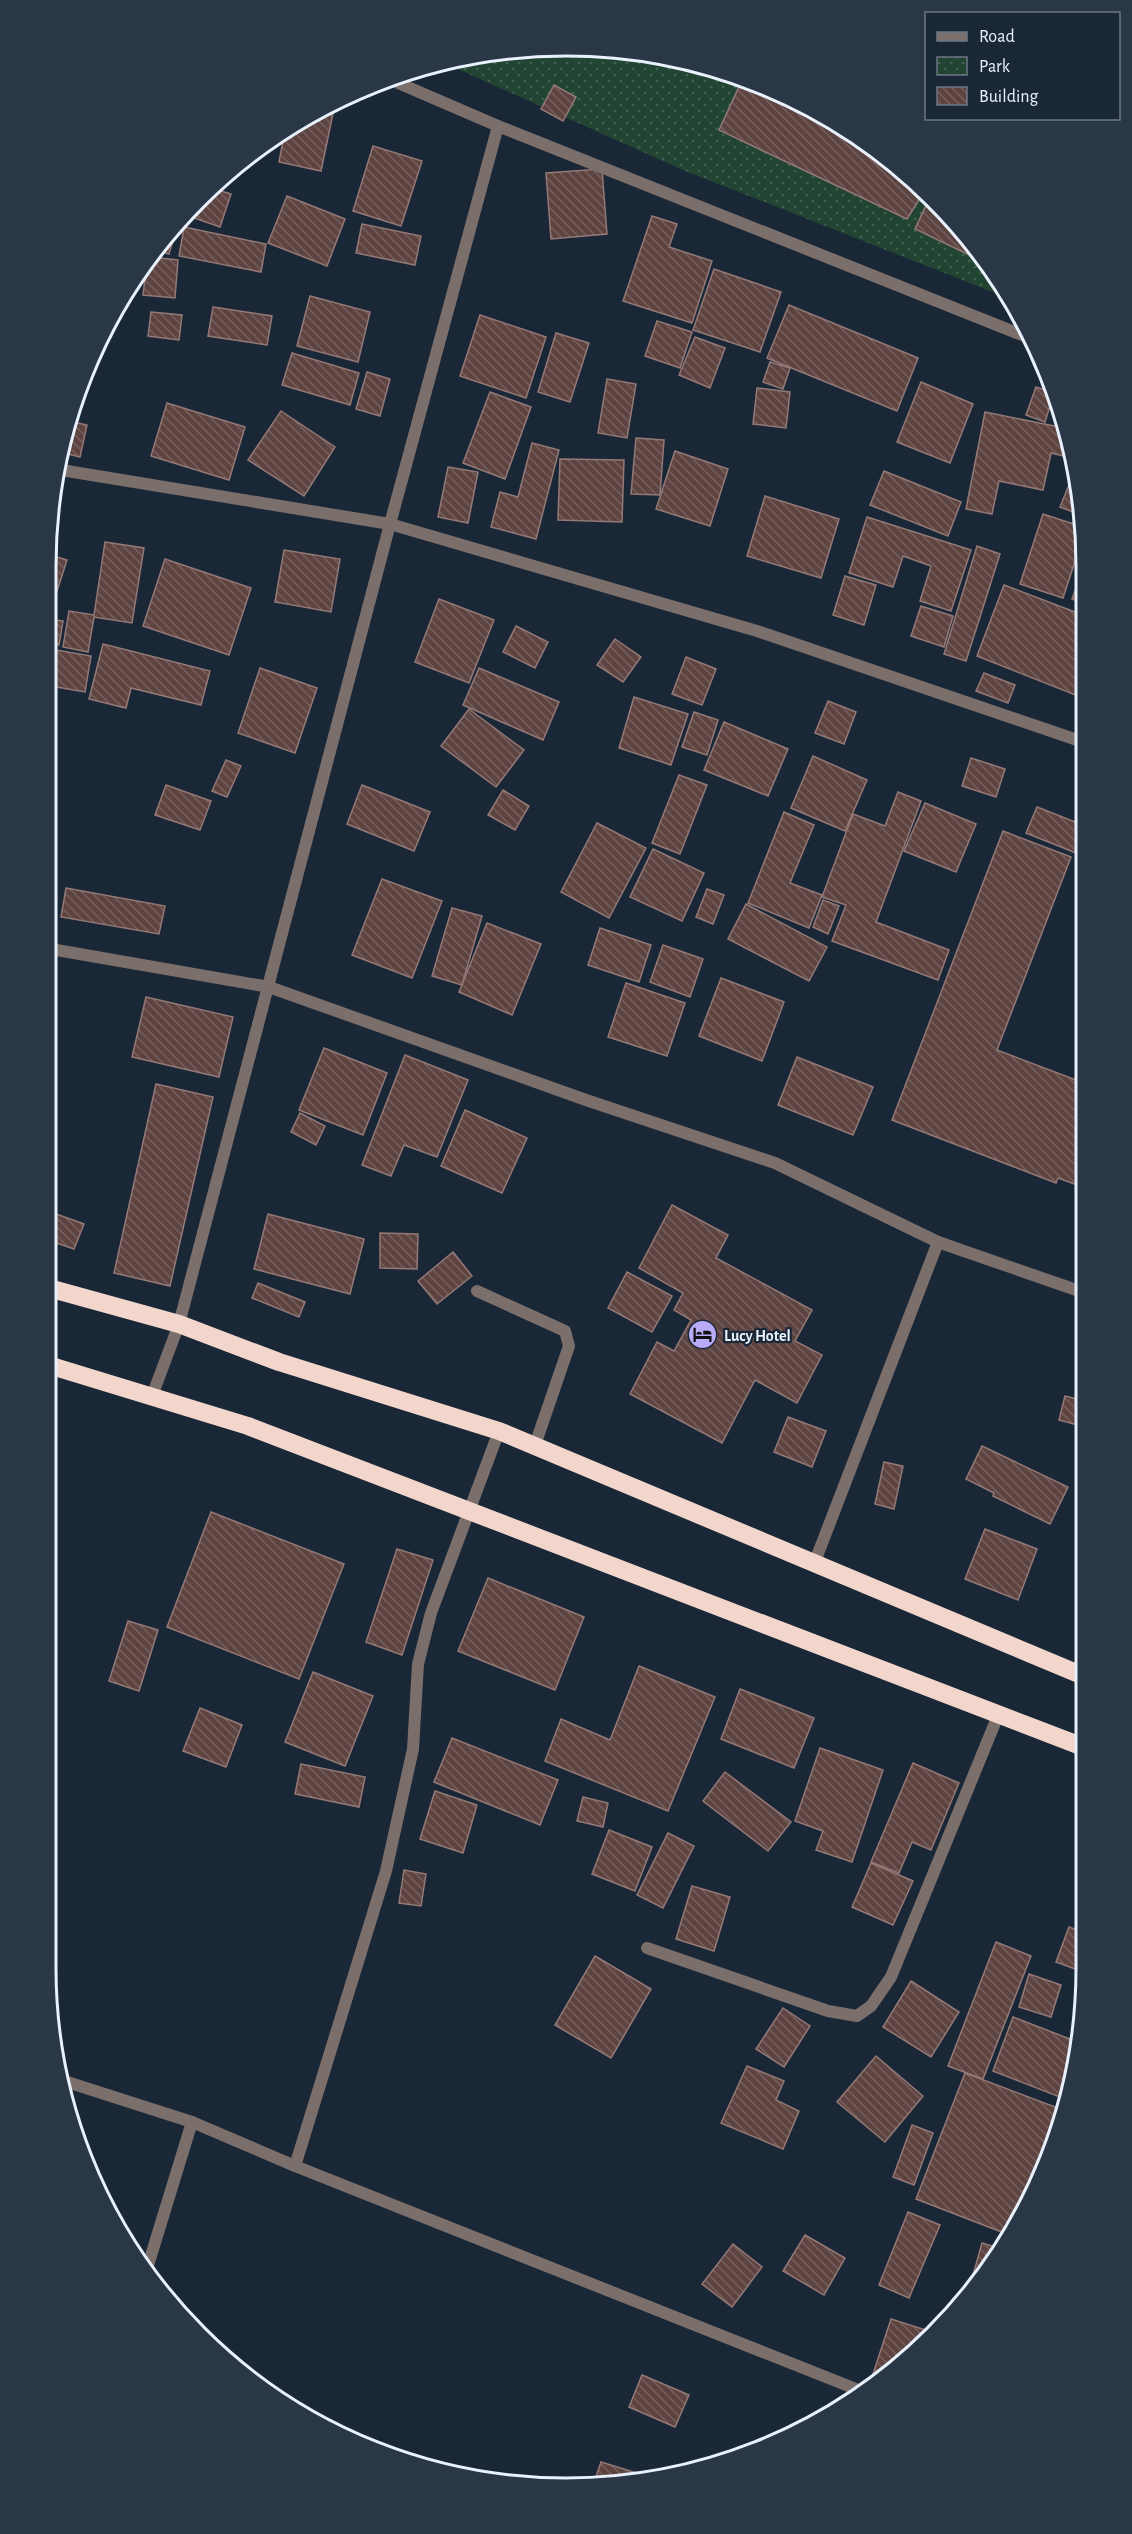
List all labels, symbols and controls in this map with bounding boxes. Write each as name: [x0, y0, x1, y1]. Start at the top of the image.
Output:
legend: [925, 12, 1120, 120]
text: Road: [979, 28, 1015, 46]
text: Park: [979, 58, 1011, 76]
text: Building: [979, 88, 1039, 106]
hotel icon: Lucy Hotel: [687, 1319, 719, 1351]
place label: Lucy Hotel: [724, 1328, 791, 1345]

